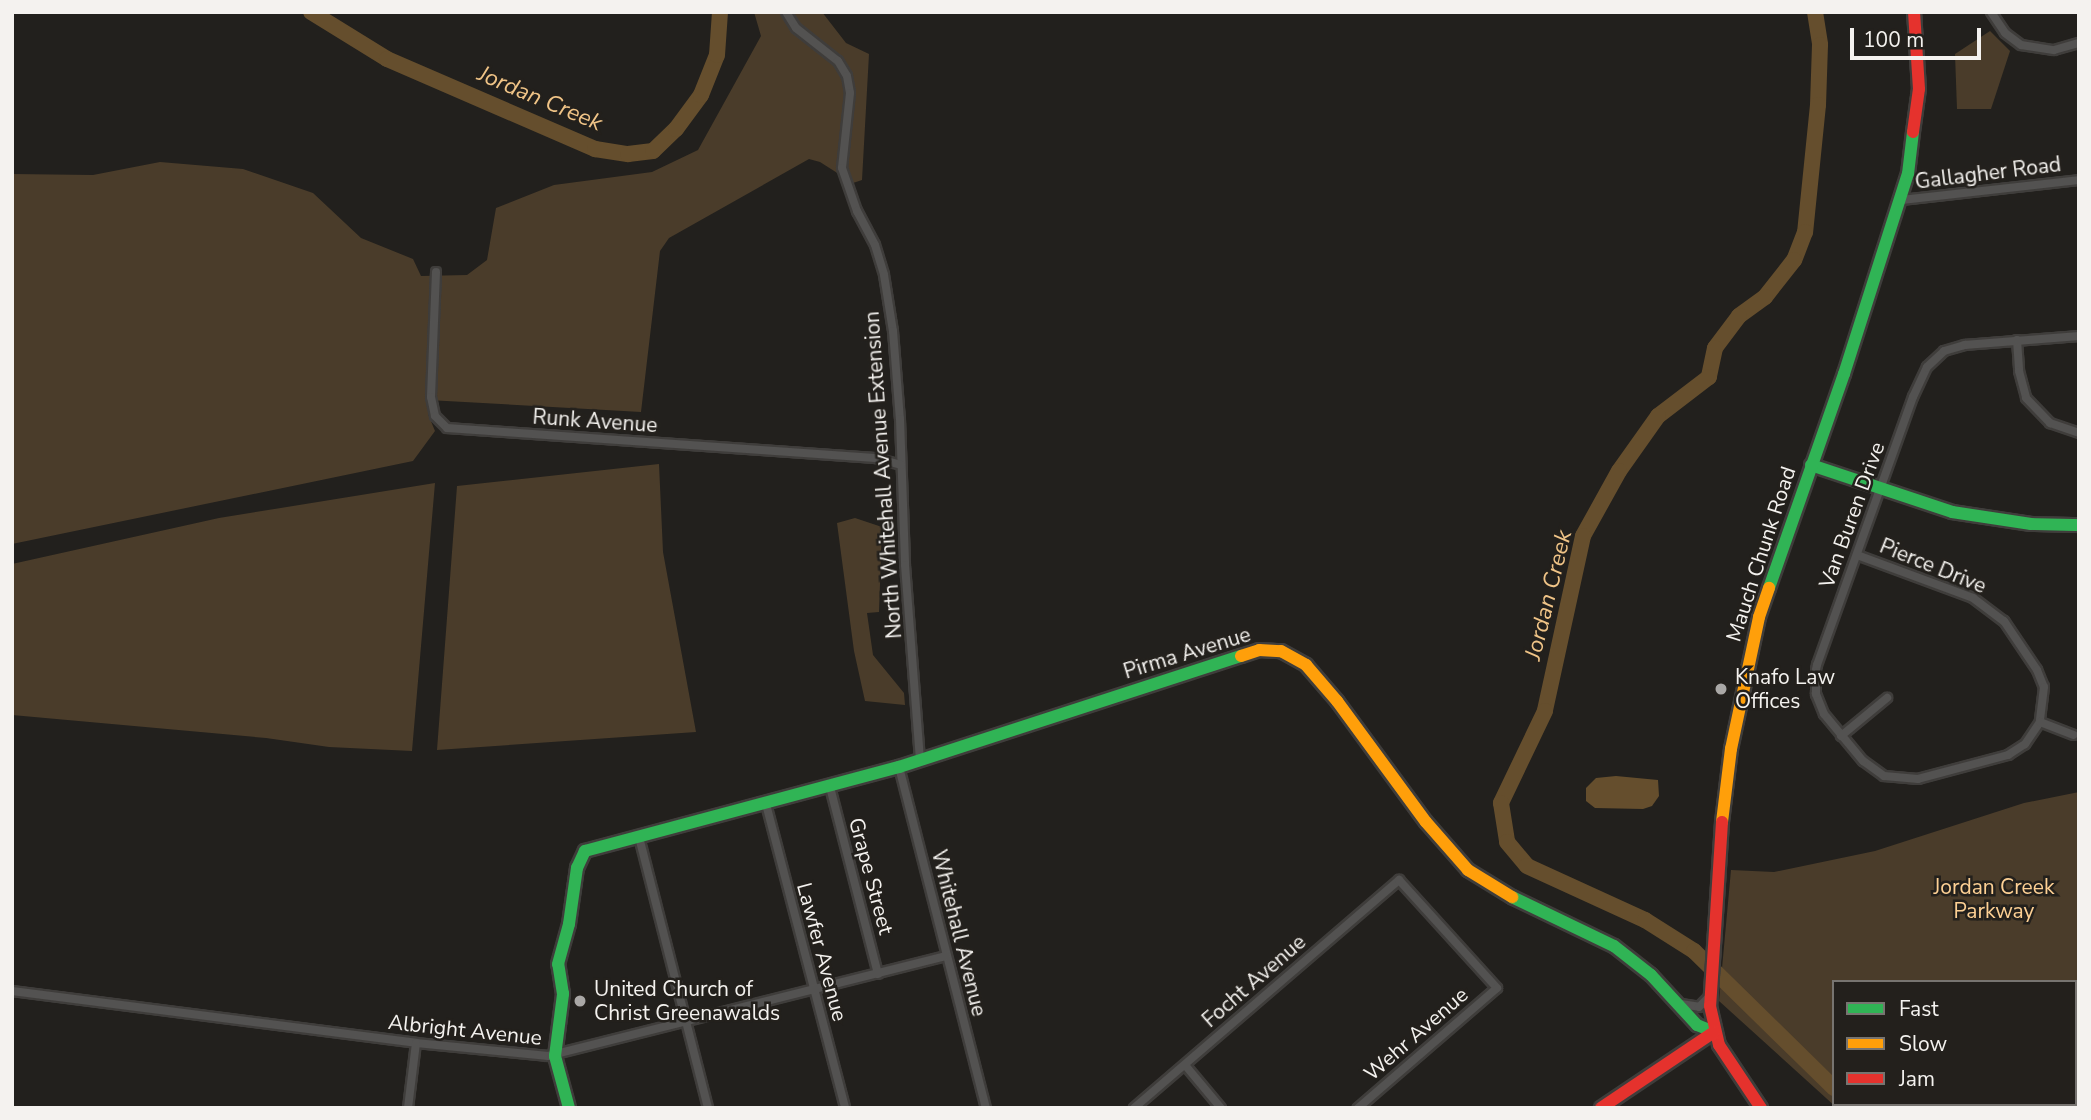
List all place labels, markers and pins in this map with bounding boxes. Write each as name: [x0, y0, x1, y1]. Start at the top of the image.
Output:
place label: Knafo Law Offices: [1735, 664, 1835, 714]
marker: Knafo Law Offices: [1713, 681, 1729, 697]
place label: United Church of Christ Greenawalds: [594, 976, 780, 1026]
marker: United Church of Christ Greenawalds: [572, 993, 588, 1009]

